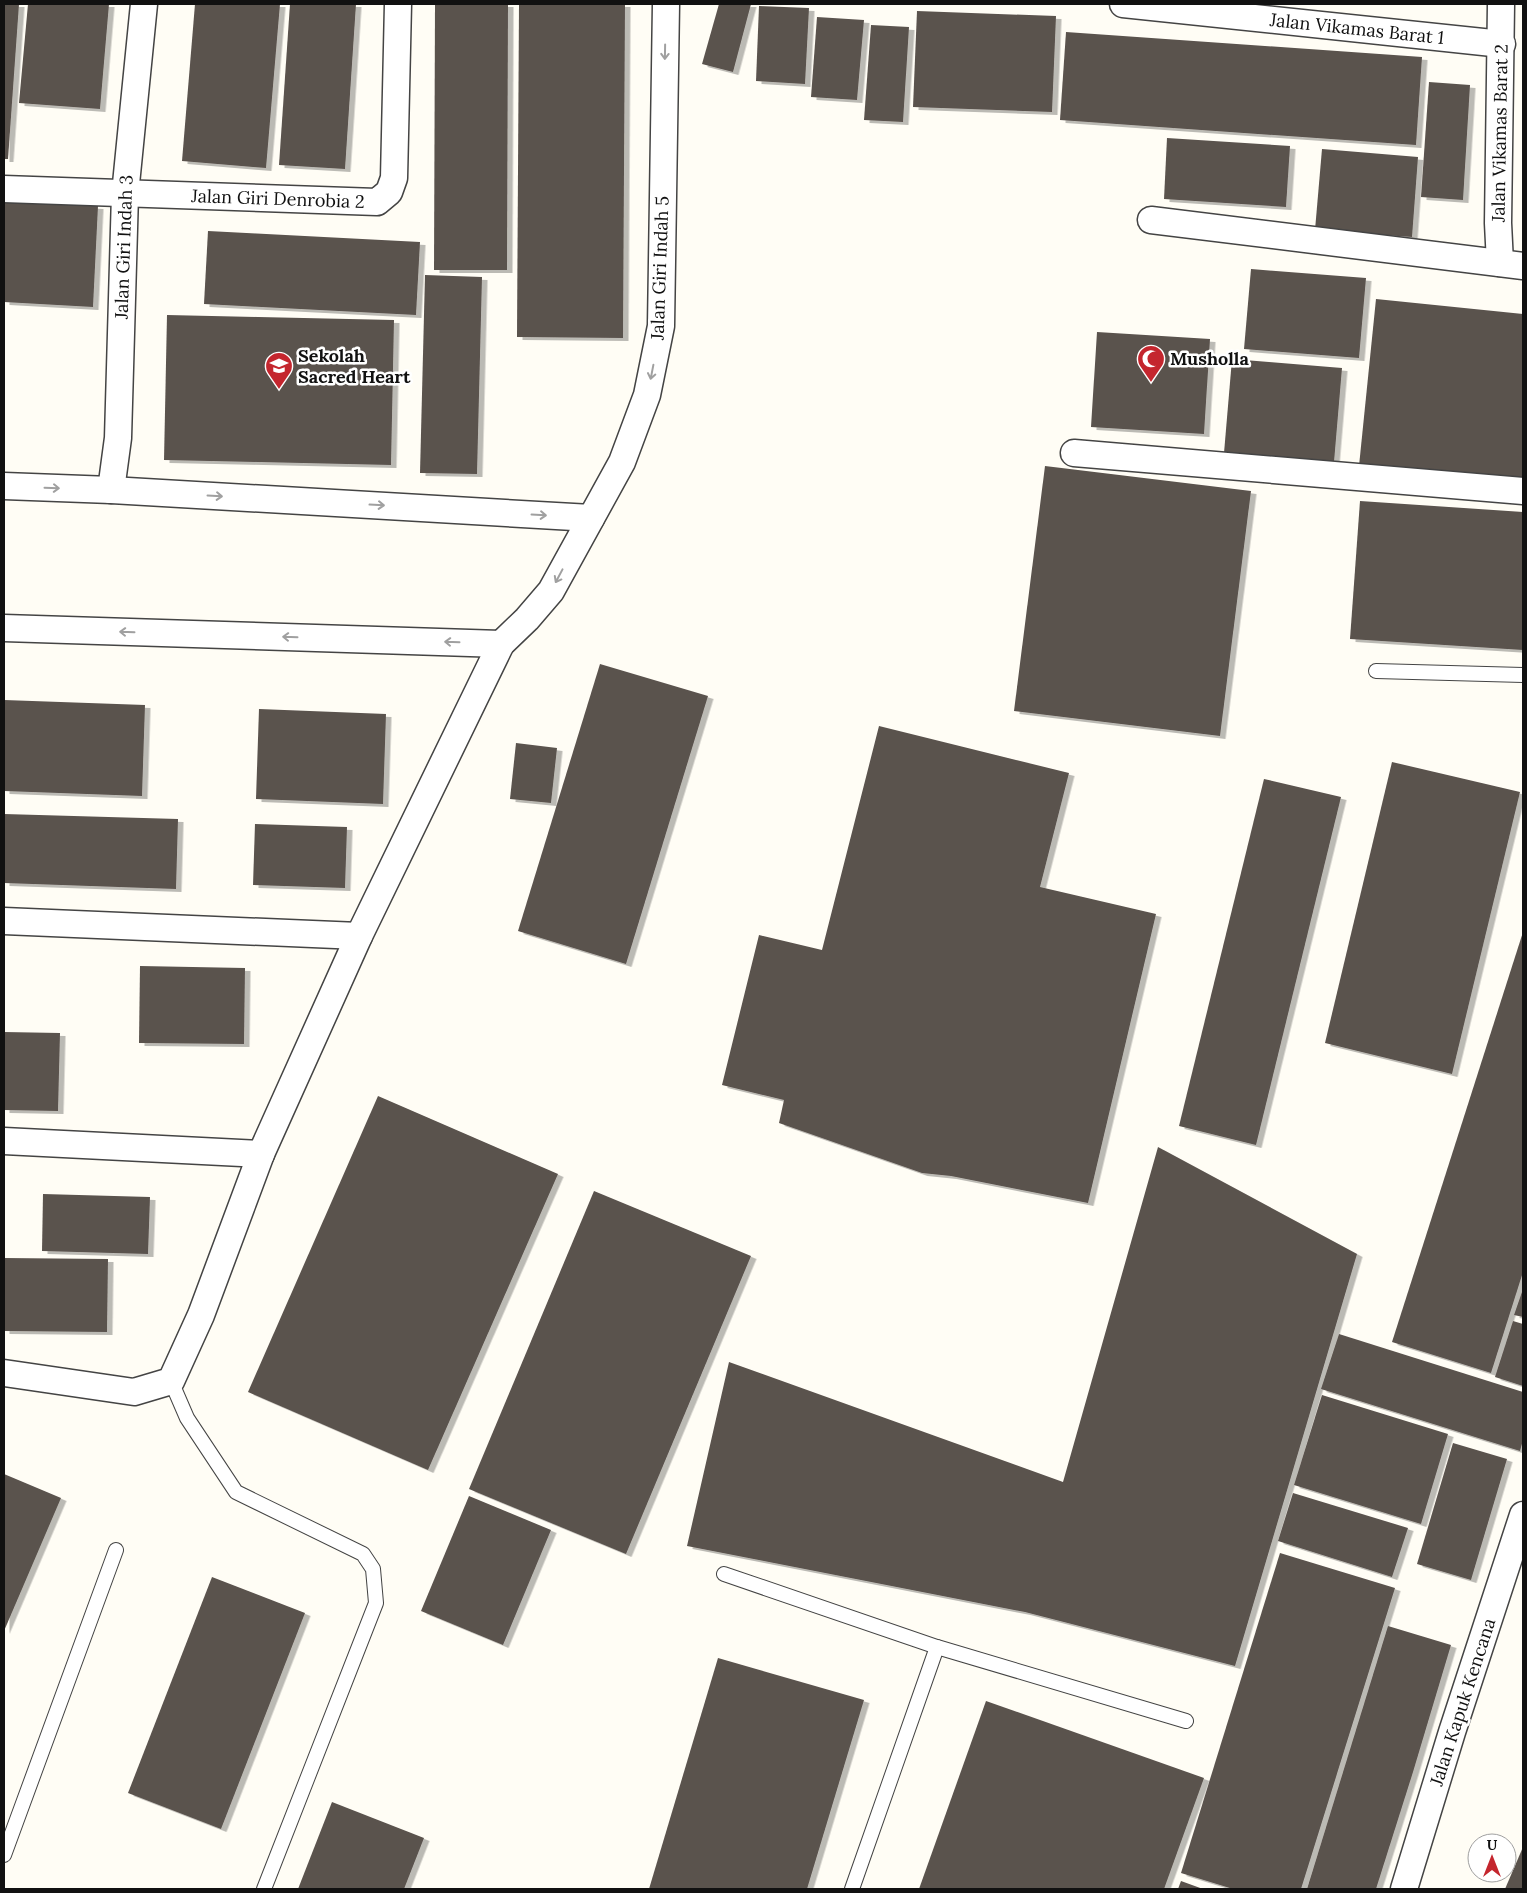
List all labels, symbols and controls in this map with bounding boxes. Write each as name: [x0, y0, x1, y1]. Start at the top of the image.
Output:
street label: Jalan Vikamas Barat 1: [1268, 8, 1445, 49]
one-way arrow: [660, 44, 670, 60]
street label: Jalan Vikamas Barat 2: [1486, 44, 1513, 223]
street label: Jalan Giri Indah 3: [109, 174, 138, 321]
street label: Jalan Giri Denrobia 2: [190, 184, 365, 213]
street label: Jalan Giri Indah 5: [645, 196, 674, 341]
place label: Sekolah Sacred Heart: [298, 344, 411, 388]
mosque icon: Musholla: [1136, 344, 1166, 383]
place label: Musholla: [1170, 347, 1249, 370]
school or university icon: Sekolah Sacred Heart: [264, 351, 294, 390]
one-way arrow: [647, 363, 656, 379]
one-way arrow: [44, 483, 60, 492]
one-way arrow: [206, 491, 222, 500]
one-way arrow: [369, 501, 385, 510]
one-way arrow: [531, 510, 547, 519]
one-way arrow: [554, 568, 563, 583]
one-way arrow: [120, 627, 136, 636]
one-way arrow: [282, 632, 298, 642]
one-way arrow: [444, 638, 460, 647]
street label: Jalan Kapuk Kencana: [1424, 1615, 1500, 1789]
north arrow: [1467, 1833, 1517, 1883]
text: U: [1487, 1836, 1498, 1854]

